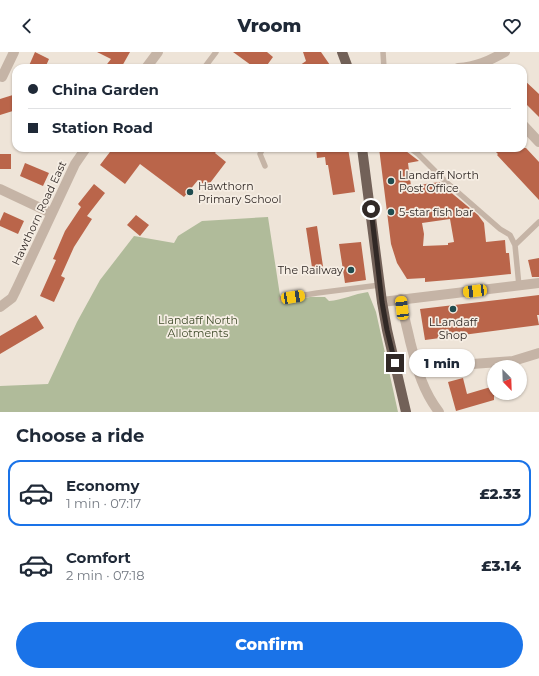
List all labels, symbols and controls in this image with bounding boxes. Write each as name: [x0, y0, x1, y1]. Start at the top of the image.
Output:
icon: back: [16, 15, 38, 37]
text: Vroom: [238, 15, 301, 37]
icon: heart: [501, 15, 523, 37]
text: China Garden: [52, 80, 159, 99]
text: Station Road: [52, 118, 153, 137]
street label: Hawthorn Road East: [9, 158, 70, 268]
place label: Llandaff North Post Office: [399, 168, 479, 195]
marker: Llandaff North Post Office: [386, 176, 396, 186]
place label: Hawthorn Primary School: [198, 179, 281, 206]
marker: Hawthorn Primary School: [185, 187, 195, 197]
route start: [362, 200, 380, 218]
place label: 5-star fish bar: [399, 205, 474, 219]
marker: 5-star fish bar: [386, 207, 396, 217]
place label: The Railway: [278, 263, 343, 277]
marker: The Railway: [346, 265, 356, 275]
car: [462, 284, 488, 298]
car: [280, 289, 306, 305]
car: [395, 295, 409, 321]
marker: LLandaff Shop: [448, 304, 458, 314]
park label: Llandaff North Allotments: [158, 313, 238, 340]
place label: LLandaff Shop: [429, 315, 478, 342]
callout: 1 min: [409, 349, 475, 377]
route end: [386, 354, 404, 372]
text: 1 min: [424, 355, 460, 371]
north arrow: [487, 360, 527, 400]
map controls: [487, 360, 527, 400]
text: Choose a ride: [16, 425, 144, 447]
icon: car: [18, 475, 54, 511]
text: Economy: [66, 476, 139, 495]
text: £2.33: [479, 484, 521, 503]
text: 1 min · 07:17: [66, 495, 141, 511]
icon: car: [18, 547, 54, 583]
text: Comfort: [66, 548, 131, 567]
text: £3.14: [481, 556, 521, 575]
text: 2 min · 07:18: [66, 567, 145, 583]
button: Confirm: [16, 622, 523, 668]

